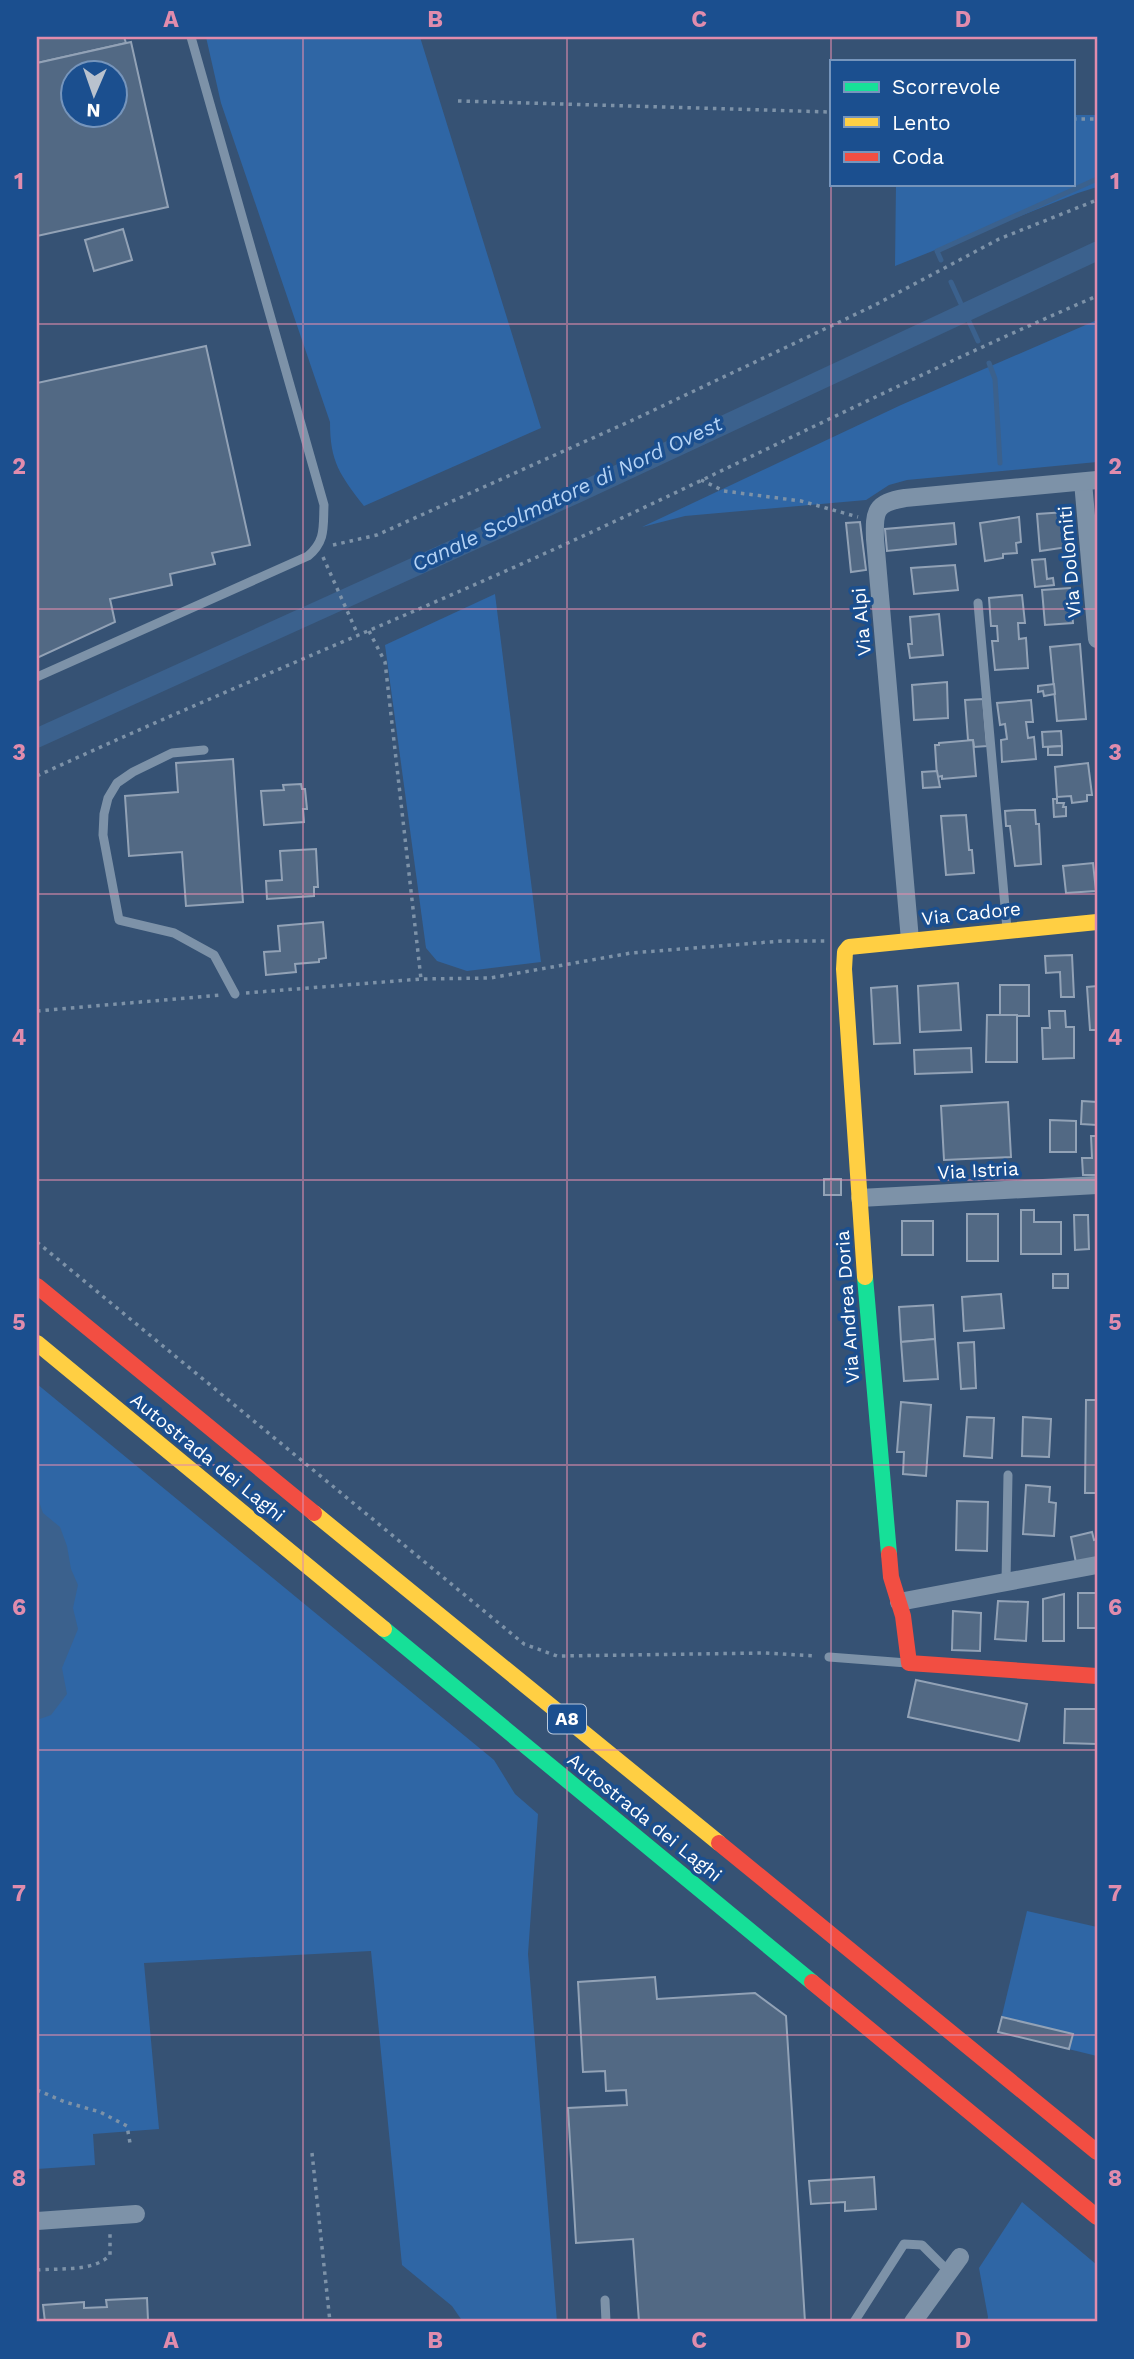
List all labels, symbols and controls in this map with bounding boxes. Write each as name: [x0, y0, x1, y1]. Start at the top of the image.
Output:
text: A: [163, 6, 179, 33]
text: B: [427, 6, 443, 33]
text: C: [691, 6, 707, 33]
text: D: [955, 6, 971, 33]
north arrow: [60, 60, 130, 130]
legend: [830, 60, 1074, 186]
text: Scorrevole: [892, 74, 1001, 99]
text: N: [86, 99, 101, 122]
text: Lento: [892, 110, 951, 135]
text: Coda: [892, 144, 944, 169]
text: 1: [14, 168, 24, 195]
text: 1: [1110, 168, 1120, 195]
water label: Canale Scolmatore di Nord Ovest: [408, 410, 726, 577]
text: 2: [12, 453, 26, 480]
text: 2: [1108, 453, 1122, 480]
street label: Via Dolomiti: [1053, 505, 1086, 619]
street label: Via Alpi: [847, 587, 876, 657]
text: 3: [12, 739, 26, 766]
text: 3: [1108, 739, 1122, 766]
street label: Via Cadore: [920, 897, 1022, 930]
text: 4: [12, 1024, 27, 1051]
text: 4: [1108, 1024, 1123, 1051]
street label: Via Istria: [937, 1157, 1019, 1184]
street label: Via Andrea Doria: [831, 1229, 864, 1384]
text: 5: [12, 1309, 26, 1336]
text: 5: [1108, 1309, 1122, 1336]
street label: Autostrada dei Laghi: [126, 1388, 289, 1527]
text: 6: [12, 1594, 26, 1621]
text: 6: [1108, 1594, 1122, 1621]
road number: A8: [548, 1704, 586, 1734]
street label: Autostrada dei Laghi: [563, 1748, 726, 1887]
text: 7: [12, 1880, 26, 1907]
text: 7: [1108, 1880, 1122, 1907]
text: 8: [12, 2165, 26, 2192]
text: 8: [1108, 2165, 1122, 2192]
text: A: [163, 2327, 179, 2354]
text: B: [427, 2327, 443, 2354]
text: C: [691, 2327, 707, 2354]
text: D: [955, 2327, 971, 2354]

